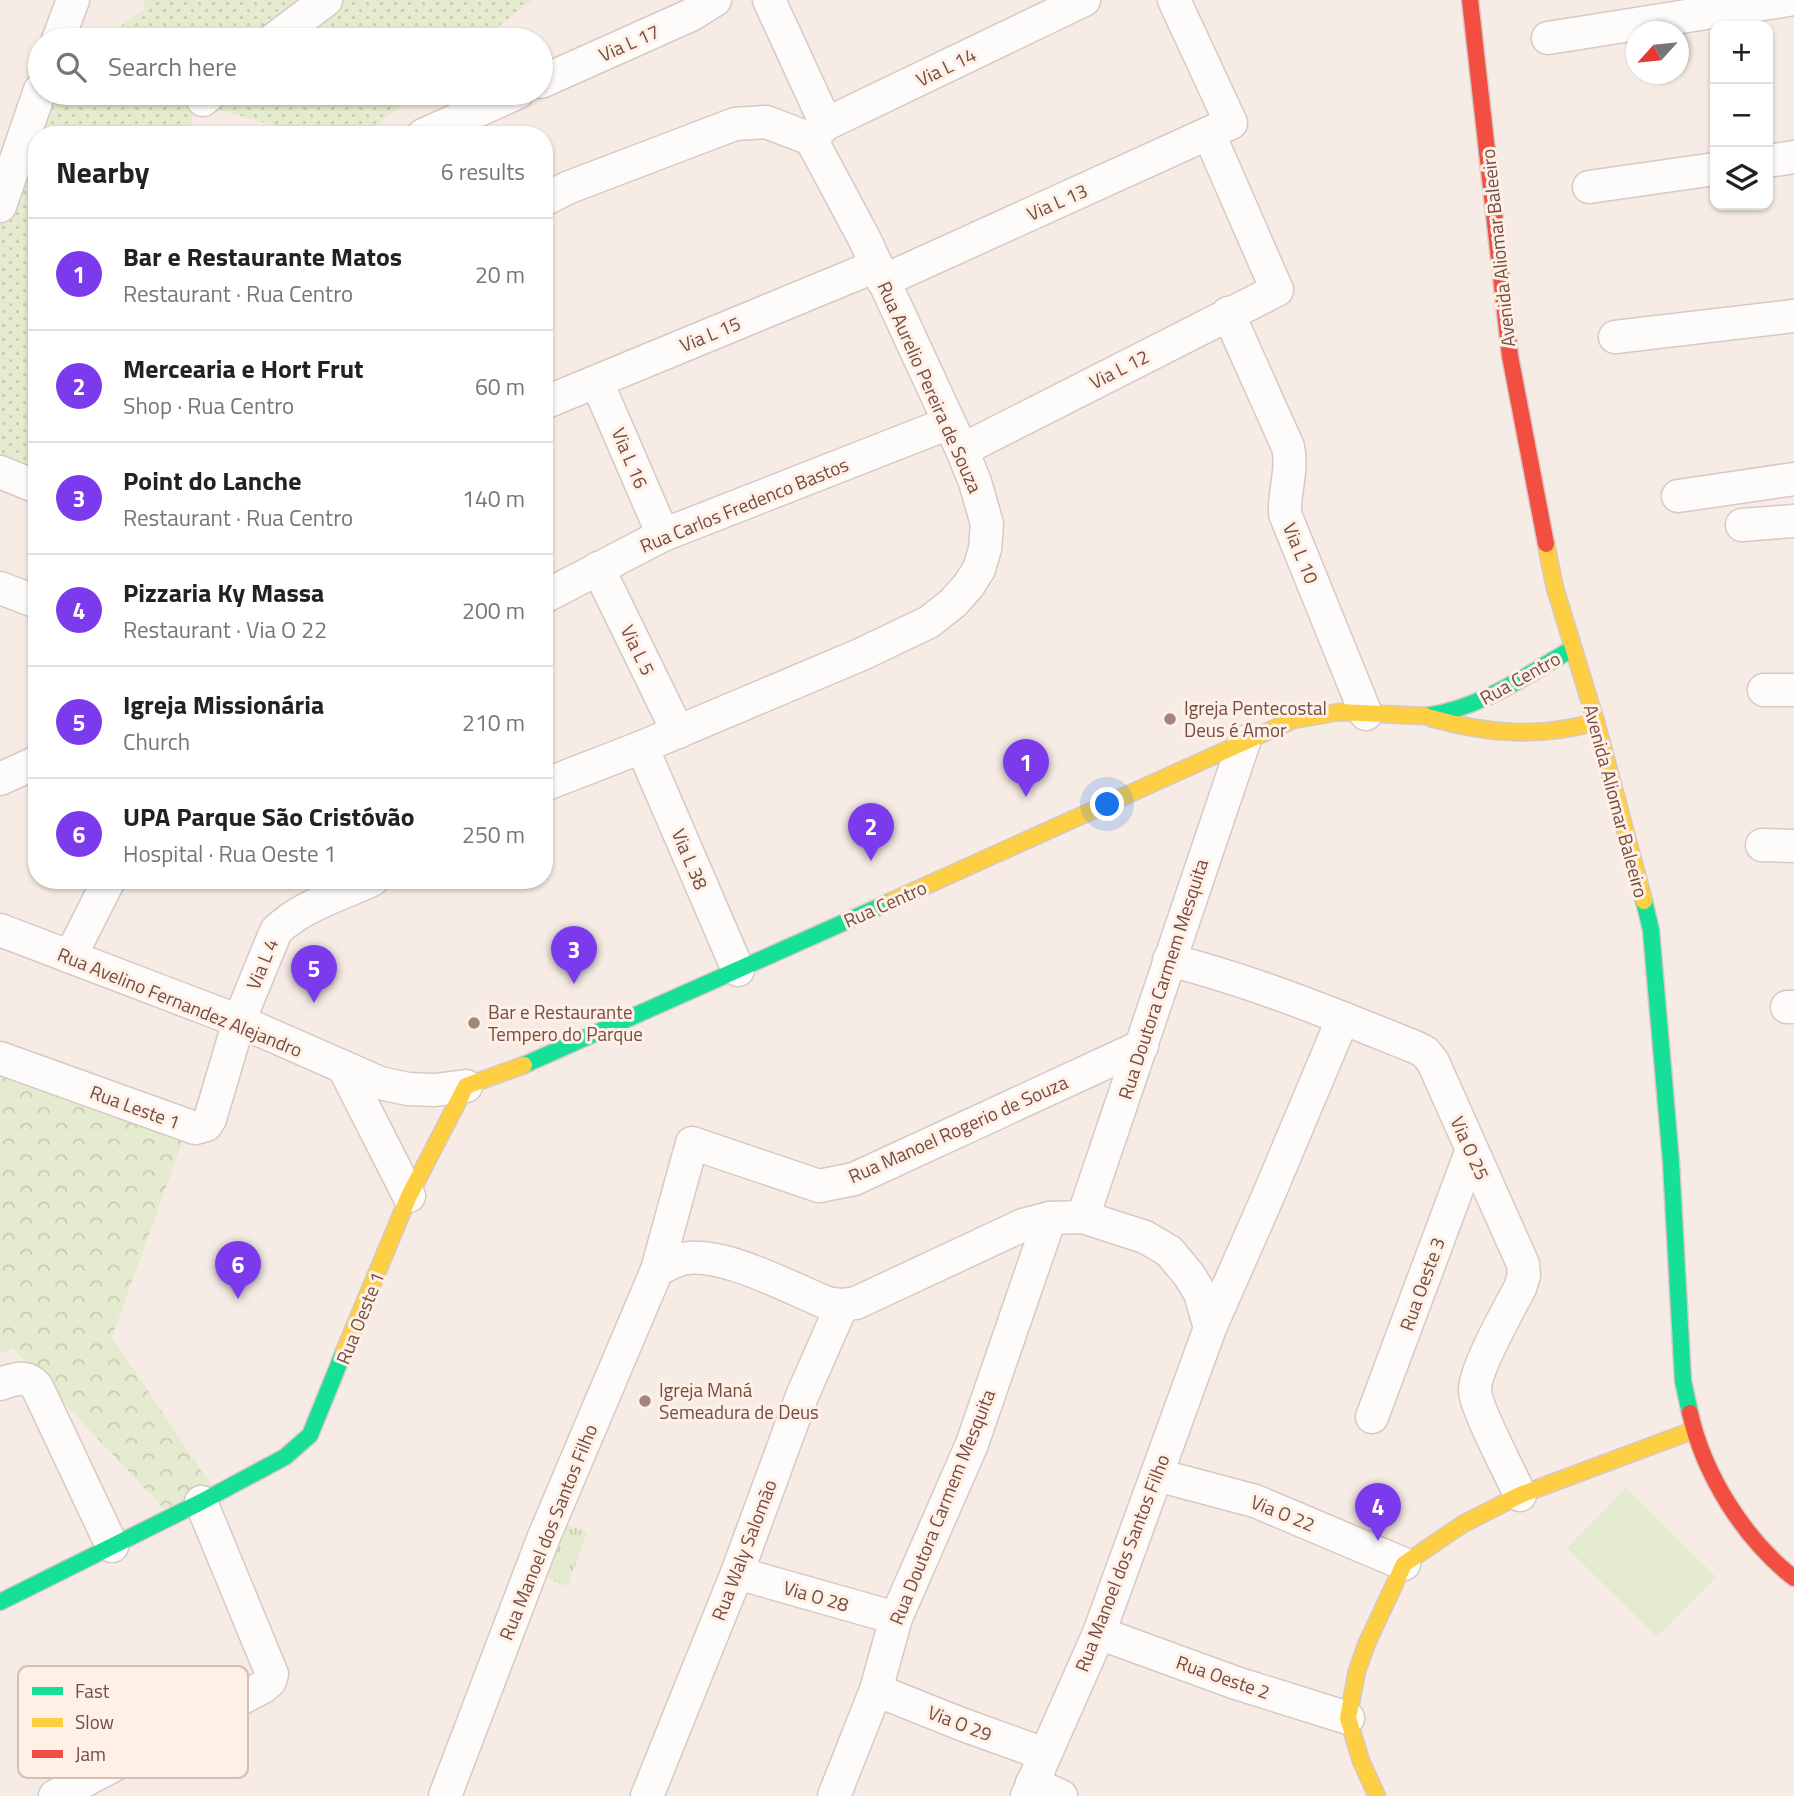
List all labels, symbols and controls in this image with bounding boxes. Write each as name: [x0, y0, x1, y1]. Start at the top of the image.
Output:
street label: Via L 17: [594, 16, 664, 69]
north arrow: [1626, 21, 1689, 84]
map controls: [1710, 21, 1773, 210]
button: +: [1710, 21, 1773, 84]
search box: [28, 28, 553, 105]
street label: Via L 14: [911, 40, 981, 93]
text: Search here: [108, 47, 237, 86]
icon: search: [52, 48, 90, 86]
button: −: [1710, 84, 1773, 147]
button: layers: [1710, 147, 1773, 210]
street label: Avenida Aliomar Baleeiro: [1473, 148, 1522, 349]
text: Nearby: [56, 149, 149, 195]
text: 6 results: [441, 154, 525, 189]
street label: Via L 13: [1022, 175, 1092, 228]
text: Bar e Restaurante Matos: [123, 237, 402, 276]
text: 1: [73, 257, 85, 292]
text: 20 m: [475, 257, 525, 292]
text: Restaurant · Rua Centro: [123, 276, 353, 311]
street label: Rua Aurelio Pereira de Souza: [871, 276, 991, 498]
street label: Via L 15: [675, 308, 745, 359]
street label: Via L 12: [1084, 341, 1154, 396]
text: Mercearia e Hort Frut: [123, 349, 364, 388]
text: 2: [73, 369, 85, 404]
text: 60 m: [475, 369, 525, 404]
text: Shop · Rua Centro: [123, 388, 294, 423]
street label: Via L 16: [605, 423, 656, 493]
street label: Rua Carlos Fredenco Bastos: [635, 449, 853, 560]
text: Point do Lanche: [123, 461, 301, 500]
text: 3: [73, 481, 85, 516]
text: 140 m: [462, 481, 525, 516]
text: Restaurant · Rua Centro: [123, 500, 353, 535]
street label: Via L 10: [1276, 518, 1327, 588]
text: Pizzaria Ky Massa: [123, 573, 324, 612]
text: 4: [73, 593, 85, 628]
text: 200 m: [462, 593, 525, 628]
text: Restaurant · Via O 22: [123, 612, 327, 647]
street label: Via L 5: [614, 620, 663, 680]
street label: Rua Centro: [1474, 643, 1565, 712]
text: Igreja Missionária: [123, 685, 324, 724]
place label: Igreja Pentecostal Deus é Amor: [1184, 693, 1327, 744]
street label: Avenida Aliomar Baleeiro: [1577, 701, 1656, 901]
text: 5: [73, 705, 85, 740]
text: 210 m: [462, 705, 525, 740]
marker: Igreja Pentecostal Deus é Amor: [1162, 711, 1178, 727]
text: Church: [123, 724, 190, 759]
pin: 1: [1003, 739, 1049, 797]
your location: [1090, 787, 1124, 821]
text: UPA Parque São Cristóvão: [123, 797, 415, 836]
pin: 2: [848, 803, 894, 861]
text: 6: [73, 817, 85, 852]
text: 250 m: [462, 817, 525, 852]
street label: Via L 38: [665, 824, 716, 894]
text: Hospital · Rua Oeste 1: [123, 836, 336, 871]
street label: Rua Doutora Carmem Mesquita: [1110, 854, 1215, 1103]
street label: Rua Centro: [839, 872, 931, 935]
pin: 3: [551, 926, 597, 984]
street label: Via L 4: [238, 934, 285, 994]
street label: Rua Avelino Fernandez Alejandro: [53, 939, 307, 1064]
pin: 5: [291, 945, 337, 1003]
place label: Bar e Restaurante Tempero do Parque: [488, 997, 643, 1048]
marker: Bar e Restaurante Tempero do Parque: [466, 1015, 482, 1031]
street label: Rua Manoel Rogerio de Souza: [843, 1067, 1073, 1190]
street label: Rua Leste 1: [86, 1077, 184, 1136]
street label: Via O 25: [1444, 1111, 1497, 1184]
street label: Rua Oeste 3: [1391, 1233, 1452, 1335]
pin: 6: [215, 1241, 261, 1299]
street label: Rua Oeste 1: [328, 1267, 391, 1368]
place label: Igreja Maná Semeadura de Deus: [659, 1375, 819, 1426]
street label: Rua Doutora Carmem Mesquita: [881, 1384, 1002, 1629]
marker: Igreja Maná Semeadura de Deus: [637, 1393, 653, 1409]
street label: Rua Manoel dos Santos Filho: [491, 1419, 604, 1644]
street label: Rua Manoel dos Santos Filho: [1067, 1450, 1176, 1676]
street label: Rua Waly Salomão: [703, 1475, 784, 1625]
pin: 4: [1355, 1483, 1401, 1541]
street label: Via O 22: [1247, 1487, 1320, 1539]
street label: Via O 28: [780, 1572, 853, 1619]
street label: Rua Oeste 2: [1172, 1647, 1274, 1706]
legend: [18, 1666, 248, 1778]
text: Fast: [75, 1676, 110, 1705]
street label: Via O 29: [924, 1697, 997, 1748]
text: Slow: [75, 1707, 114, 1736]
text: Jam: [75, 1739, 106, 1768]

